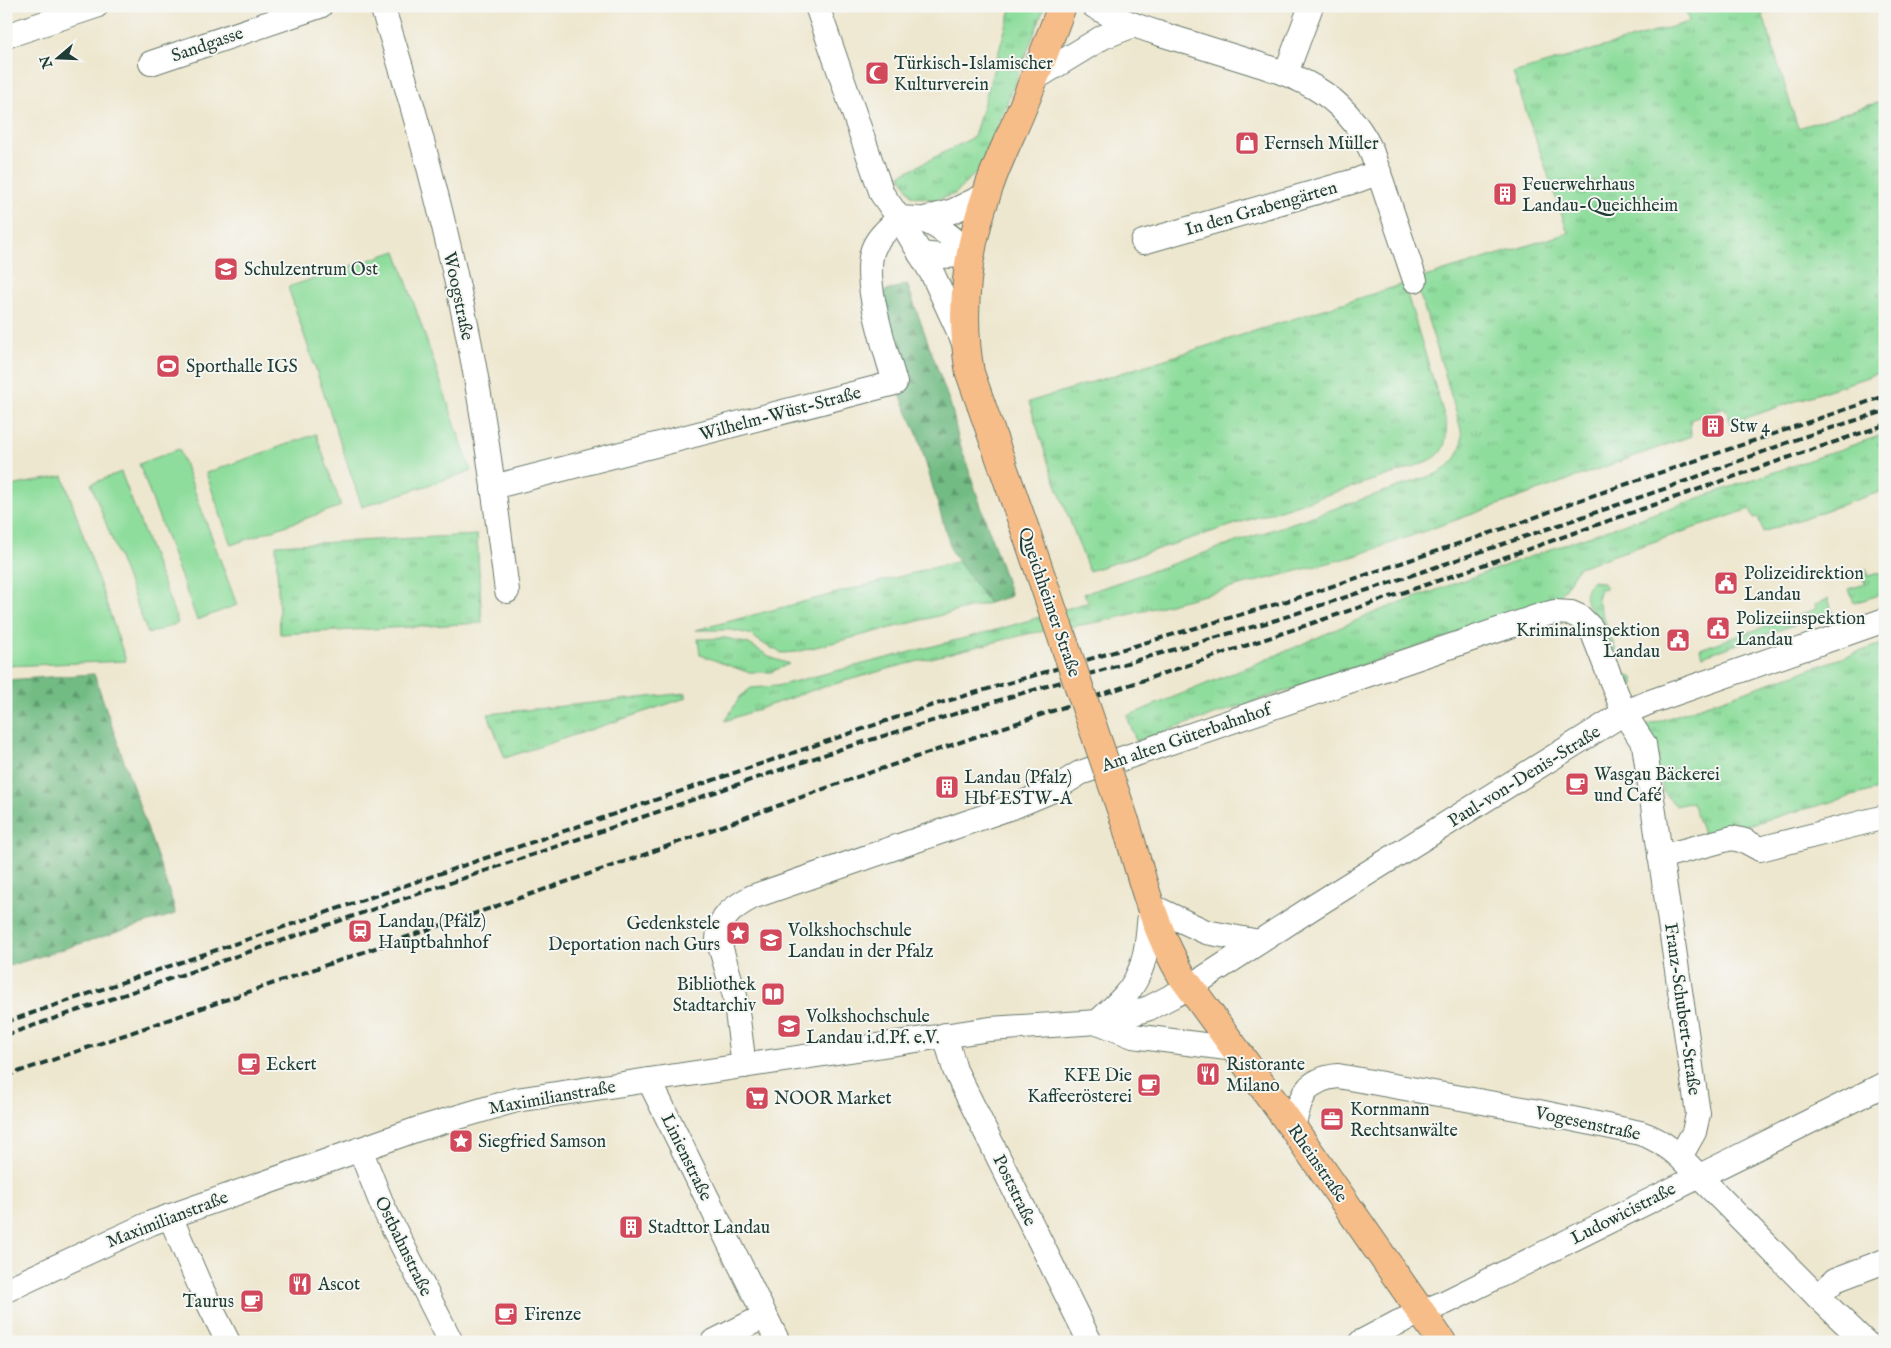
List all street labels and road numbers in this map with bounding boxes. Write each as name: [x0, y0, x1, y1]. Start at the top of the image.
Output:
street label: Sandgasse: [168, 22, 247, 68]
street label: In den Grabengärten: [1183, 177, 1340, 242]
street label: Woogstraße: [437, 250, 478, 343]
street label: Wilhelm-Wüst-Straße: [697, 382, 864, 447]
street label: Queichheimer Straße: [1012, 525, 1085, 680]
street label: Am alten Güterbahnhof: [1098, 698, 1277, 779]
street label: Paul-von-Denis-Straße: [1444, 721, 1605, 833]
street label: Franz-Schubert-Straße: [1658, 921, 1705, 1097]
street label: Maximilianstraße: [487, 1076, 618, 1121]
street label: Vogesenstraße: [1532, 1102, 1642, 1147]
street label: Linienstraße: [655, 1110, 717, 1205]
street label: Rheinstraße: [1281, 1120, 1352, 1207]
street label: Poststraße: [987, 1151, 1041, 1230]
street label: Ludowicistraße: [1567, 1178, 1680, 1251]
street label: Maximilianstraße: [103, 1187, 232, 1254]
street label: Ostbahnstraße: [369, 1193, 437, 1300]

